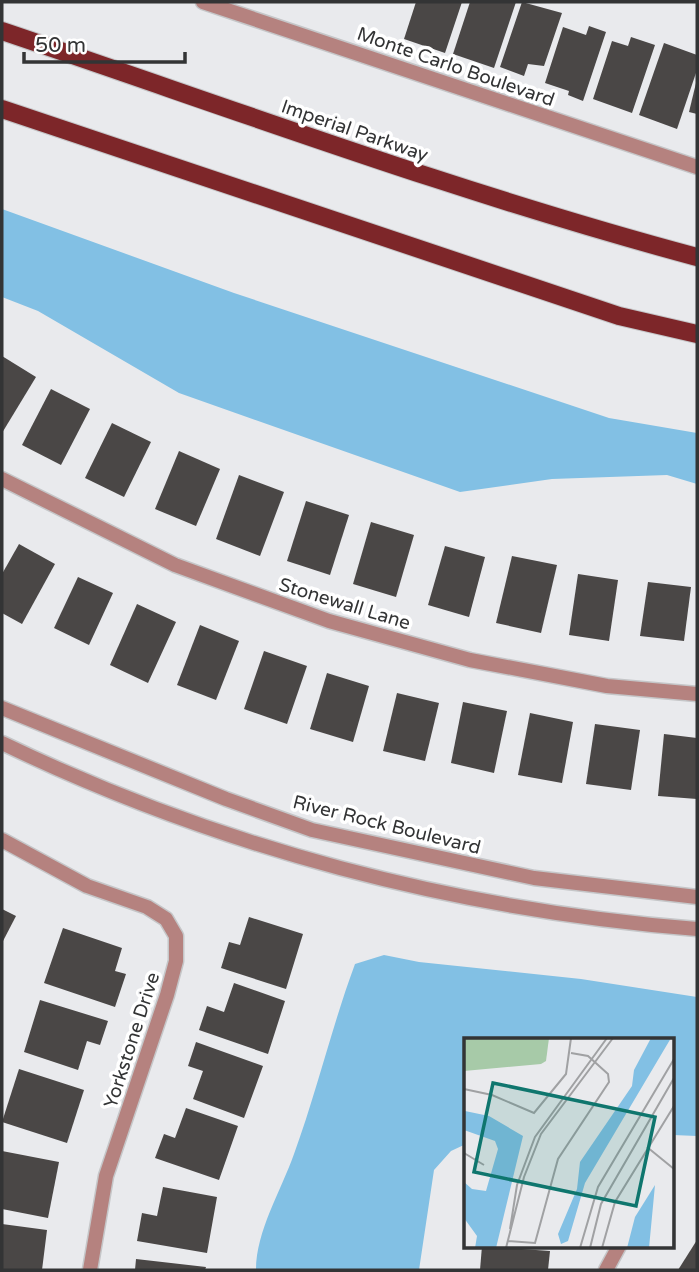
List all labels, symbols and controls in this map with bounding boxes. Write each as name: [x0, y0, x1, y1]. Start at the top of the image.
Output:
scale bar: [24, 21, 186, 65]
street label: Monte Carlo Boulevard: [354, 23, 557, 111]
text: 50 m: [35, 33, 86, 58]
street label: Imperial Parkway: [278, 95, 431, 166]
street label: Stonewall Lane: [276, 574, 413, 634]
street label: River Rock Boulevard: [291, 791, 483, 859]
street label: Yorkstone Drive: [100, 970, 164, 1111]
inset map: [464, 1038, 674, 1248]

